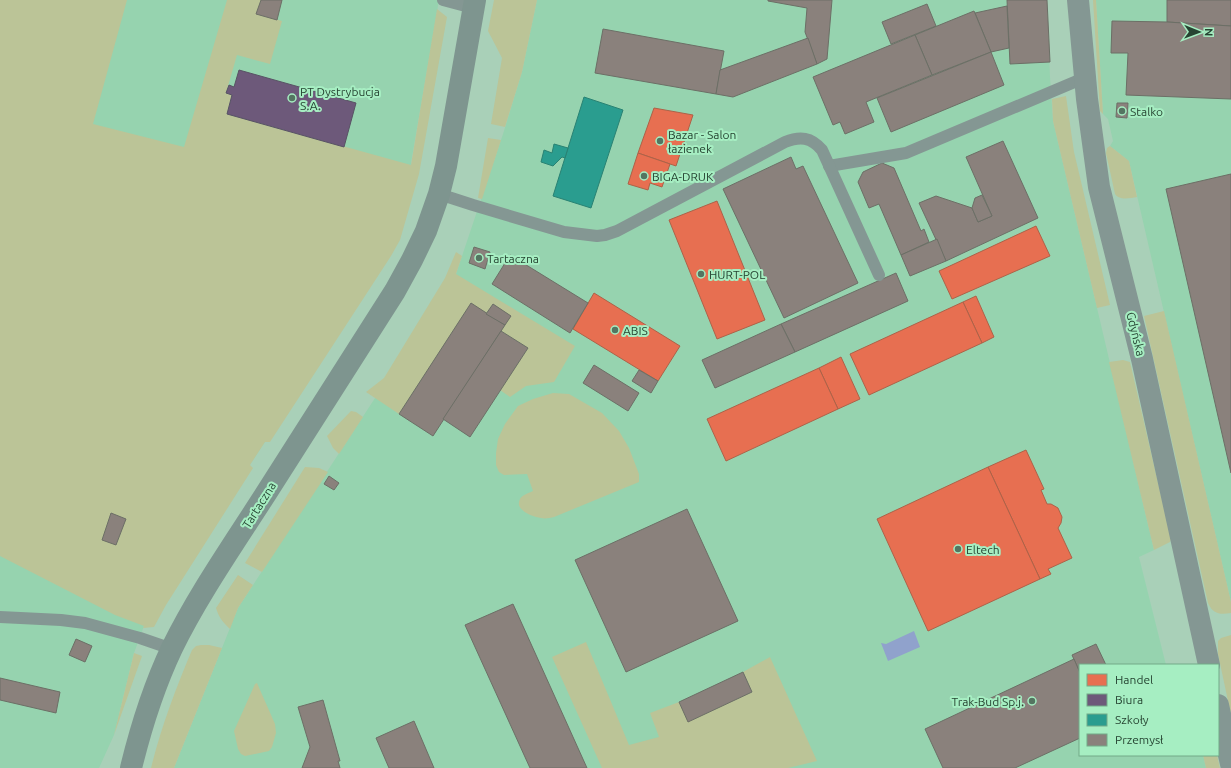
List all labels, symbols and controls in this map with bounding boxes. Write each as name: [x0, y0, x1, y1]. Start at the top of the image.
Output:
north arrow: [1179, 12, 1219, 52]
text: N: [1203, 28, 1215, 36]
place label: PT Dystrybucja S.A.: [300, 85, 380, 112]
marker: PT Dystrybucja S.A.: [287, 93, 297, 103]
place label: Stalko: [1130, 105, 1163, 118]
marker: Stalko: [1117, 106, 1127, 116]
place label: Bazar - Salon łazienek: [668, 128, 736, 155]
marker: Bazar - Salon łazienek: [655, 136, 665, 146]
place label: BIGA-DRUK: [652, 170, 714, 183]
marker: BIGA-DRUK: [639, 171, 649, 181]
place label: Tartaczna: [487, 252, 539, 265]
marker: Tartaczna: [474, 253, 484, 263]
place label: HURT-POL: [709, 268, 765, 281]
marker: HURT-POL: [696, 269, 706, 279]
street label: Gdyńska: [1124, 311, 1148, 357]
place label: ABIS: [623, 324, 648, 337]
marker: ABIS: [610, 325, 620, 335]
street label: Tartaczna: [240, 480, 278, 530]
place label: Eltech: [966, 543, 1000, 556]
marker: Eltech: [953, 544, 963, 554]
legend: [1079, 664, 1219, 756]
text: Handel: [1115, 673, 1153, 686]
text: Biura: [1115, 693, 1143, 706]
place label: Trak-Bud Sp.j.: [951, 695, 1024, 708]
marker: Trak-Bud Sp.j.: [1027, 696, 1037, 706]
text: Szkoły: [1115, 713, 1149, 726]
text: Przemysł: [1115, 733, 1164, 746]

